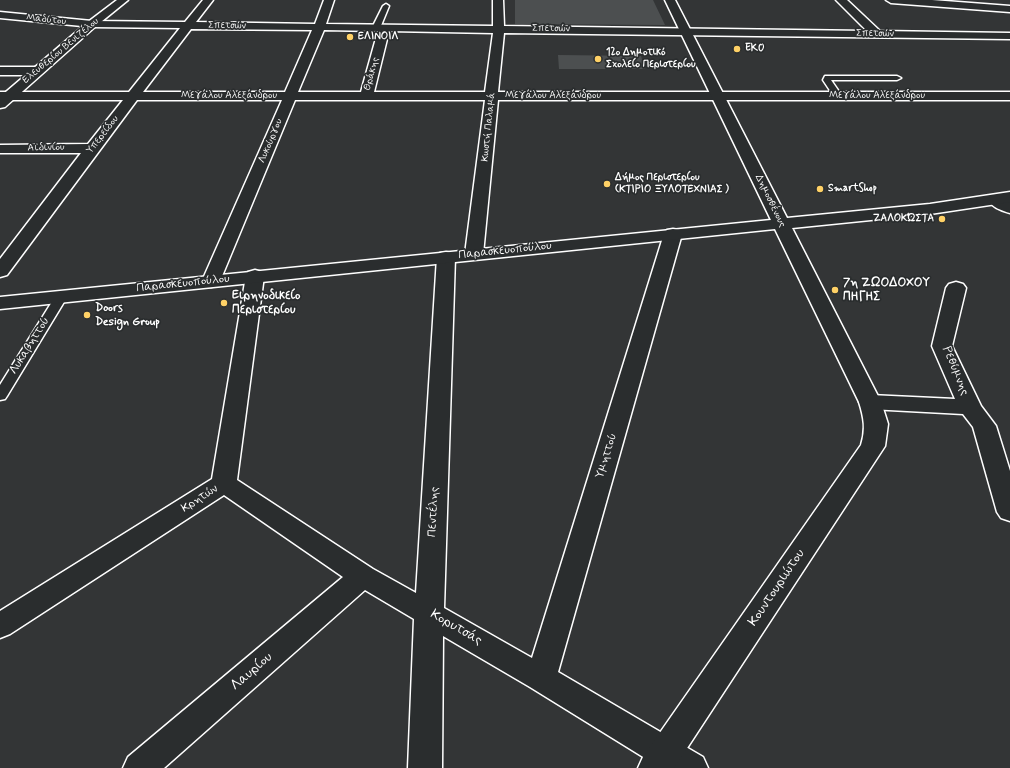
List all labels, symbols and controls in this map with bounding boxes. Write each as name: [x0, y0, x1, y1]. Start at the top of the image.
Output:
street label: Μαδύτου: [25, 12, 67, 28]
street label: Ελευθερίου Βενιζέλου: [20, 16, 102, 86]
street label: Σπετσών: [208, 20, 246, 32]
street label: Σπετσών: [532, 23, 570, 35]
street label: Σπετσών: [856, 28, 894, 40]
place label: ΕΛΙΝΟΙΛ: [358, 31, 398, 43]
marker: ΕΛΙΝΟΙΛ: [345, 32, 355, 42]
place label: EKO: [745, 43, 764, 55]
marker: EKO: [732, 44, 742, 54]
place label: 12ο Δημοτικό Σχολείο Περιστερίου: [606, 47, 696, 70]
marker: 12ο Δημοτικό Σχολείο Περιστερίου: [593, 54, 603, 64]
street label: Θράκης: [362, 56, 382, 92]
street label: Μεγάλου Αλεξάνδρου: [181, 90, 277, 102]
street label: Μεγάλου Αλεξάνδρου: [505, 90, 601, 102]
street label: Μεγάλου Αλεξάνδρου: [829, 90, 925, 102]
street label: Κωστή Παλαμά: [479, 92, 499, 162]
street label: Υπερείδου: [84, 113, 122, 157]
street label: Λυκούργου: [256, 117, 286, 165]
street label: Αϊδινίου: [27, 142, 65, 154]
place label: Δήμος Περιστερίου (ΚΤΙΡΙΟ ΞΥΛΟΤΕΧΝΙΑΣ ): [615, 172, 729, 196]
street label: Δημοσθένους: [752, 173, 788, 229]
marker: Δήμος Περιστερίου (ΚΤΙΡΙΟ ΞΥΛΟΤΕΧΝΙΑΣ ): [602, 179, 612, 189]
place label: SmartShop: [828, 183, 877, 195]
marker: SmartShop: [815, 184, 825, 194]
place label: ΖΑΛΟΚΏΣΤΑ: [873, 213, 934, 225]
marker: ΖΑΛΟΚΏΣΤΑ: [937, 214, 947, 224]
street label: Παρασκευοπούλου: [458, 239, 552, 263]
street label: Παρασκευοπούλου: [136, 272, 230, 296]
place label: 7η ΖΩΟΔΟΧΟΥ ΠΗΓΗΣ: [843, 276, 930, 304]
marker: 7η ΖΩΟΔΟΧΟΥ ΠΗΓΗΣ: [830, 285, 840, 295]
place label: Ειρηνοδικείο Περιστερίου: [232, 289, 300, 317]
marker: Ειρηνοδικείο Περιστερίου: [219, 298, 229, 308]
place label: Doors Design Group: [95, 301, 160, 329]
marker: Doors Design Group: [82, 310, 92, 320]
street label: Λυκαβηττού: [7, 315, 53, 377]
street label: Ρεθύμνης: [939, 344, 971, 398]
street label: Υμηττού: [593, 432, 621, 480]
street label: Κρητών: [179, 482, 221, 516]
street label: Πεντέλης: [425, 487, 443, 537]
street label: Κουντουριώτου: [745, 546, 809, 630]
street label: Κορυτσάς: [427, 606, 485, 650]
street label: Λαυρίου: [228, 649, 276, 695]

